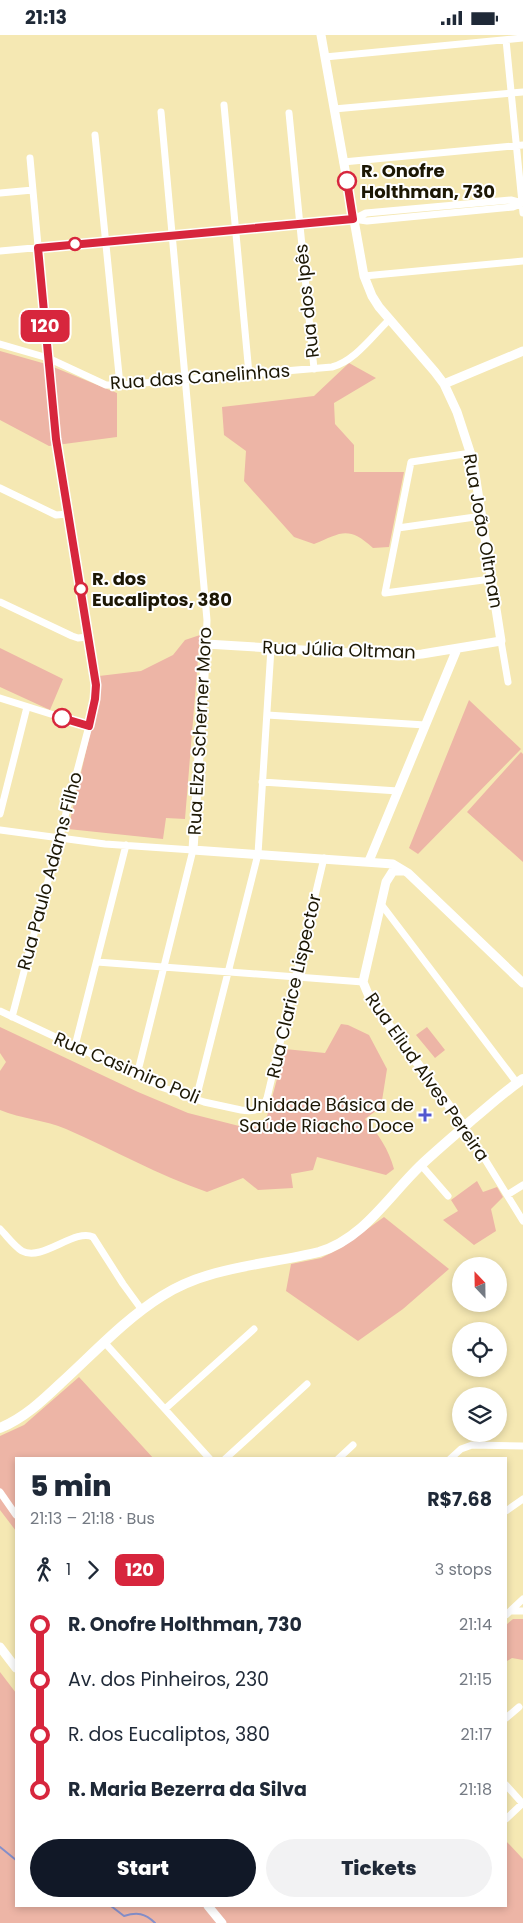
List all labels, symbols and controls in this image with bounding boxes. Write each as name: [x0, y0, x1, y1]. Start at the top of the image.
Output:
text: 21:13: [25, 4, 67, 31]
place label: R. Onofre Holthman, 730: [361, 158, 495, 204]
marker: R. Onofre Holthman, 730: [337, 171, 357, 191]
unlabelled marker: [68, 237, 82, 251]
street label: Rua dos Ipês: [288, 243, 325, 359]
line badge: 120: [16, 310, 74, 342]
text: 120: [31, 313, 59, 338]
street label: Rua das Canelinhas: [109, 358, 291, 395]
street label: Rua João Oltman: [458, 452, 509, 610]
place label: R. dos Eucaliptos, 380: [92, 566, 232, 612]
marker: R. dos Eucaliptos, 380: [74, 582, 88, 596]
street label: Rua Elza Scherner Moro: [182, 626, 217, 836]
street label: Rua Júlia Oltman: [262, 634, 416, 665]
unlabelled marker: [52, 708, 72, 728]
street label: Rua Paulo Adams Filho: [11, 769, 88, 973]
street label: Rua Clarice Lispector: [260, 891, 327, 1081]
street label: Rua Eliud Alves Pereira: [360, 987, 495, 1166]
street label: Rua Casimiro Poli: [50, 1026, 204, 1110]
place label: Unidade Básica de Saúde Riacho Doce: [239, 1092, 414, 1138]
marker: Unidade Básica de Saúde Riacho Doce: [418, 1108, 432, 1122]
north arrow: [452, 1257, 508, 1313]
map controls: [452, 1257, 507, 1442]
button: locate: [452, 1322, 507, 1377]
button: layers: [452, 1387, 507, 1442]
text: 5 min: [30, 1467, 111, 1506]
text: R$7.68: [427, 1486, 492, 1513]
text: 21:13 – 21:18 · Bus: [30, 1507, 155, 1530]
icon: walk: [30, 1556, 58, 1584]
icon: forward: [79, 1556, 107, 1584]
text: 120: [125, 1557, 154, 1582]
text: 1: [66, 1558, 71, 1581]
text: 3 stops: [435, 1558, 492, 1581]
text: R. Onofre Holthman, 730: [68, 1611, 302, 1638]
text: 21:14: [459, 1613, 492, 1636]
text: Av. dos Pinheiros, 230: [68, 1666, 269, 1693]
text: 21:15: [459, 1668, 492, 1691]
text: R. dos Eucaliptos, 380: [68, 1721, 270, 1748]
text: 21:17: [460, 1723, 492, 1746]
text: R. Maria Bezerra da Silva: [68, 1776, 307, 1803]
text: 21:18: [459, 1778, 492, 1801]
button: Start: [30, 1839, 256, 1897]
button: Tickets: [266, 1839, 492, 1897]

